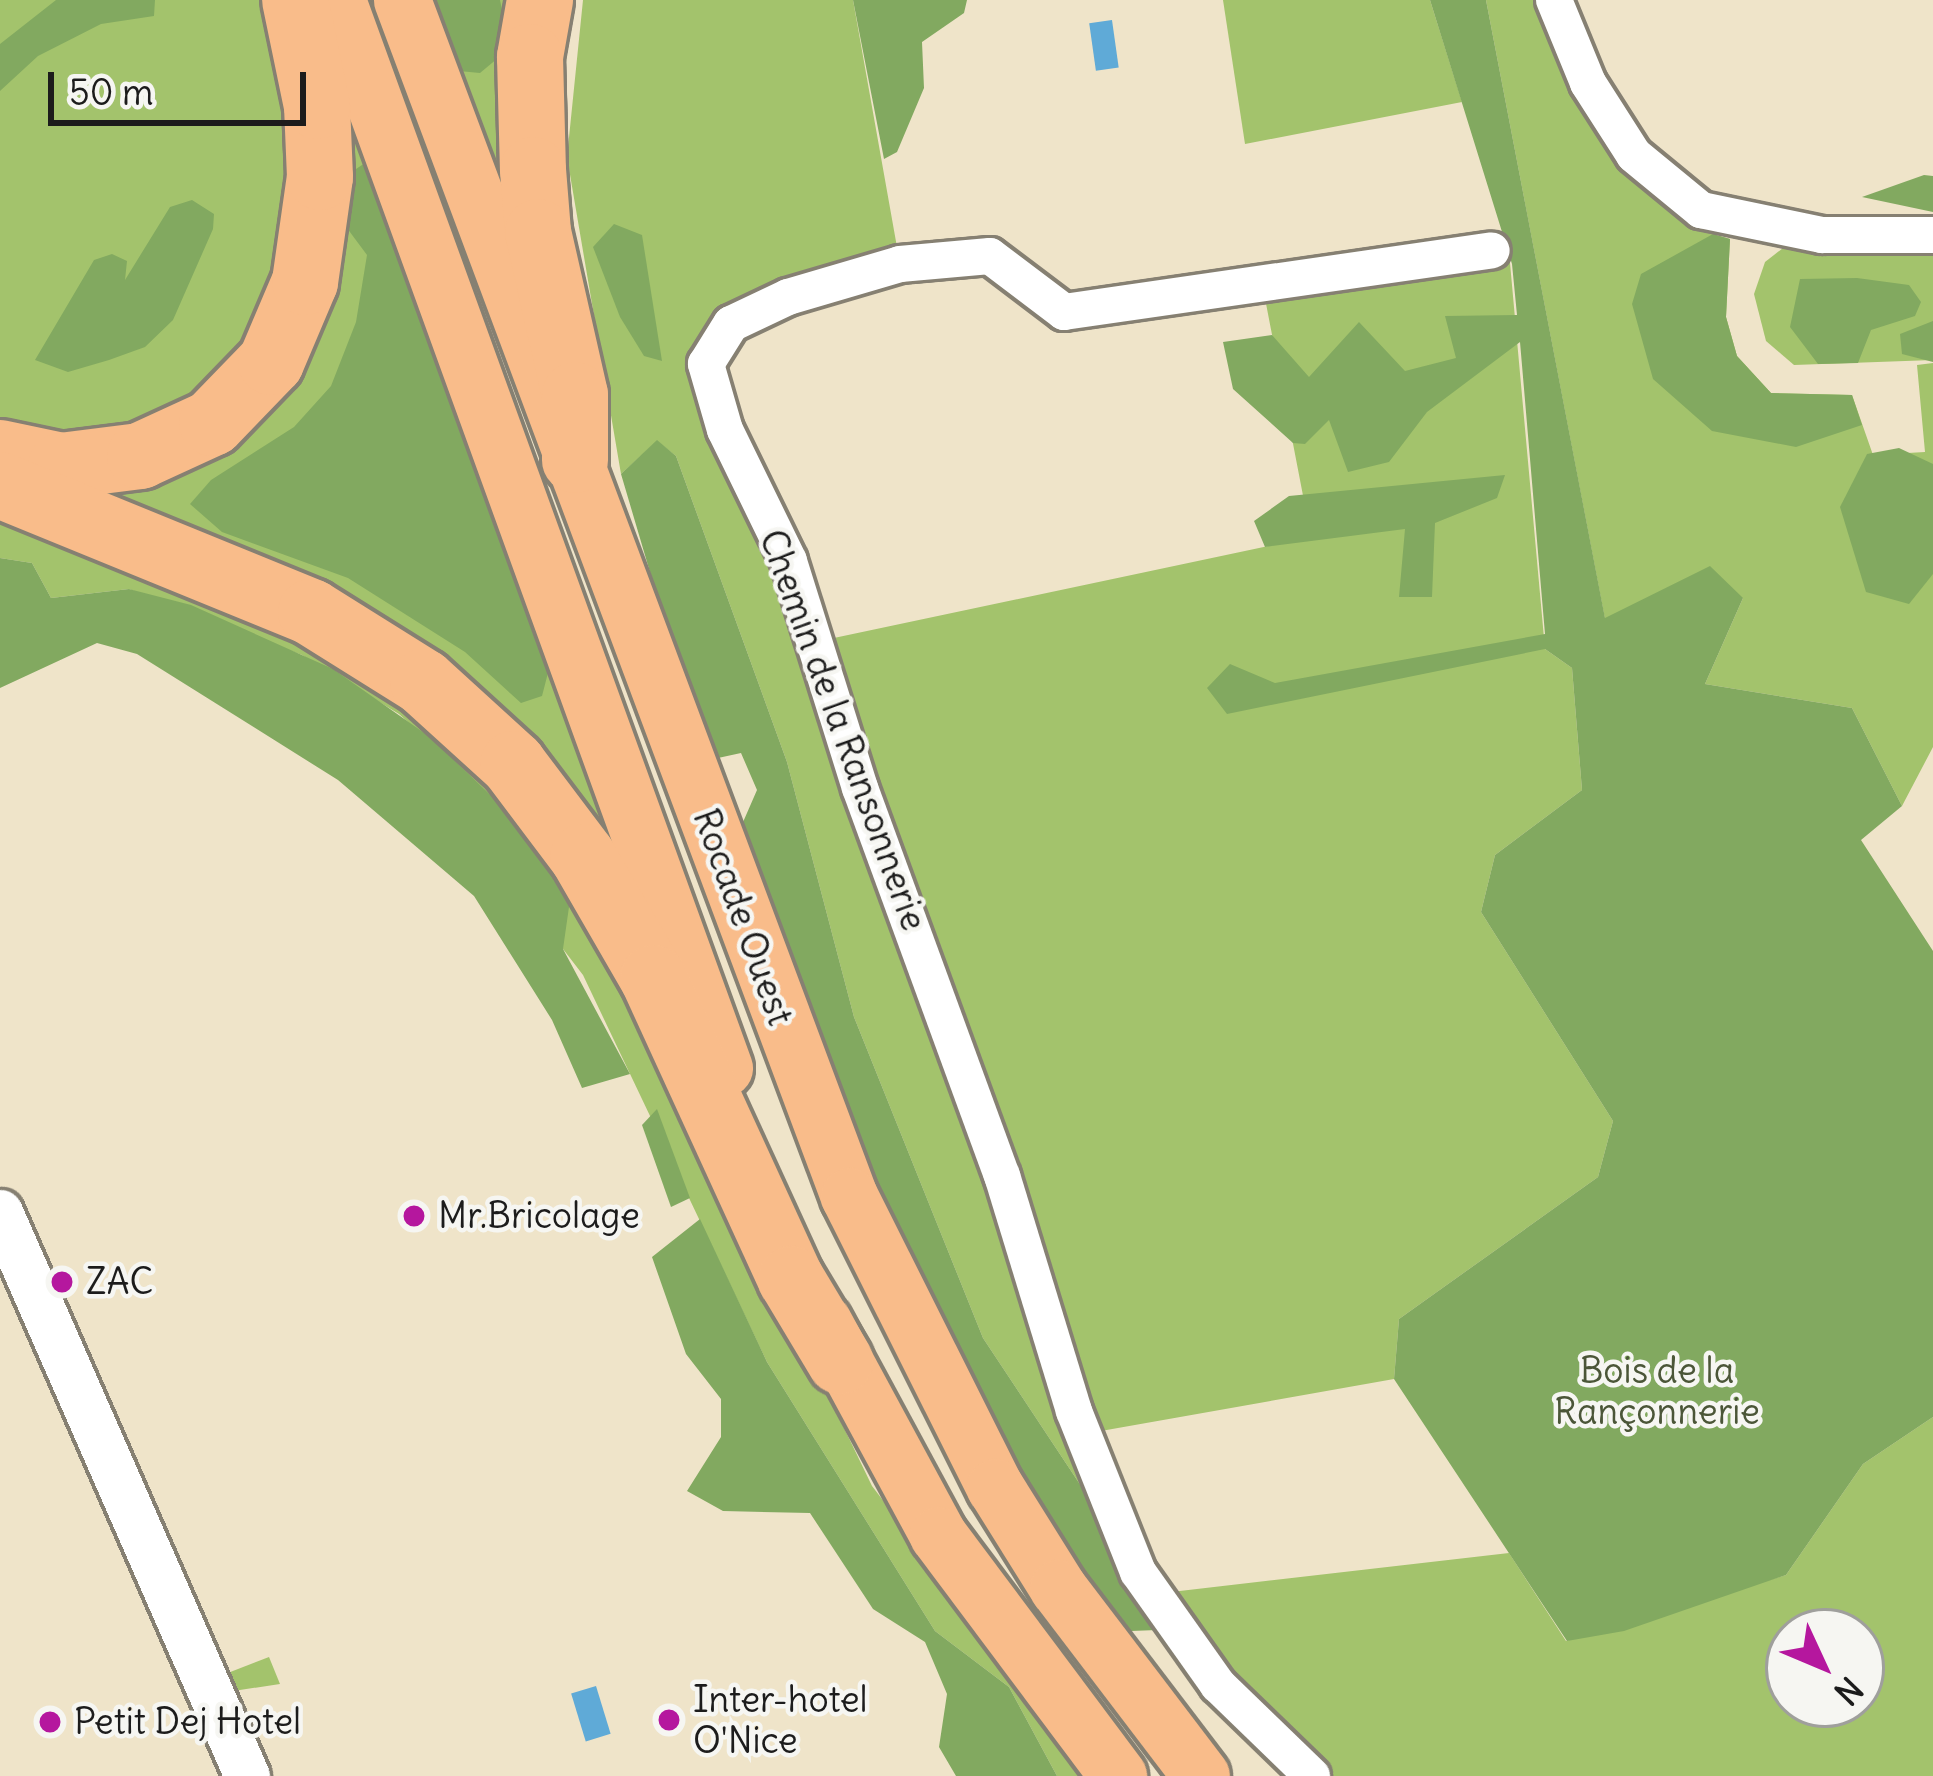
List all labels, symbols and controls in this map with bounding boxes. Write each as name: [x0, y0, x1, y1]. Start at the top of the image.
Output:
scale bar: [54, 48, 312, 122]
text: 50 m: [69, 70, 154, 115]
street label: Chemin de la Ransonnerie: [750, 524, 936, 936]
street label: Rocade Ouest: [684, 803, 802, 1031]
place label: Mr.Bricolage: [438, 1194, 640, 1238]
marker: Mr.Bricolage: [401, 1203, 427, 1229]
place label: ZAC: [86, 1260, 153, 1304]
marker: ZAC: [49, 1269, 75, 1295]
park label: Bois de la Rançonnerie: [1554, 1348, 1760, 1433]
north arrow: [1765, 1608, 1885, 1728]
text: N: [1826, 1668, 1872, 1714]
place label: Inter-hotel O'Nice: [693, 1677, 868, 1762]
place label: Petit Dej Hotel: [74, 1700, 301, 1744]
marker: Inter-hotel O'Nice: [656, 1707, 682, 1733]
marker: Petit Dej Hotel: [37, 1709, 63, 1735]

